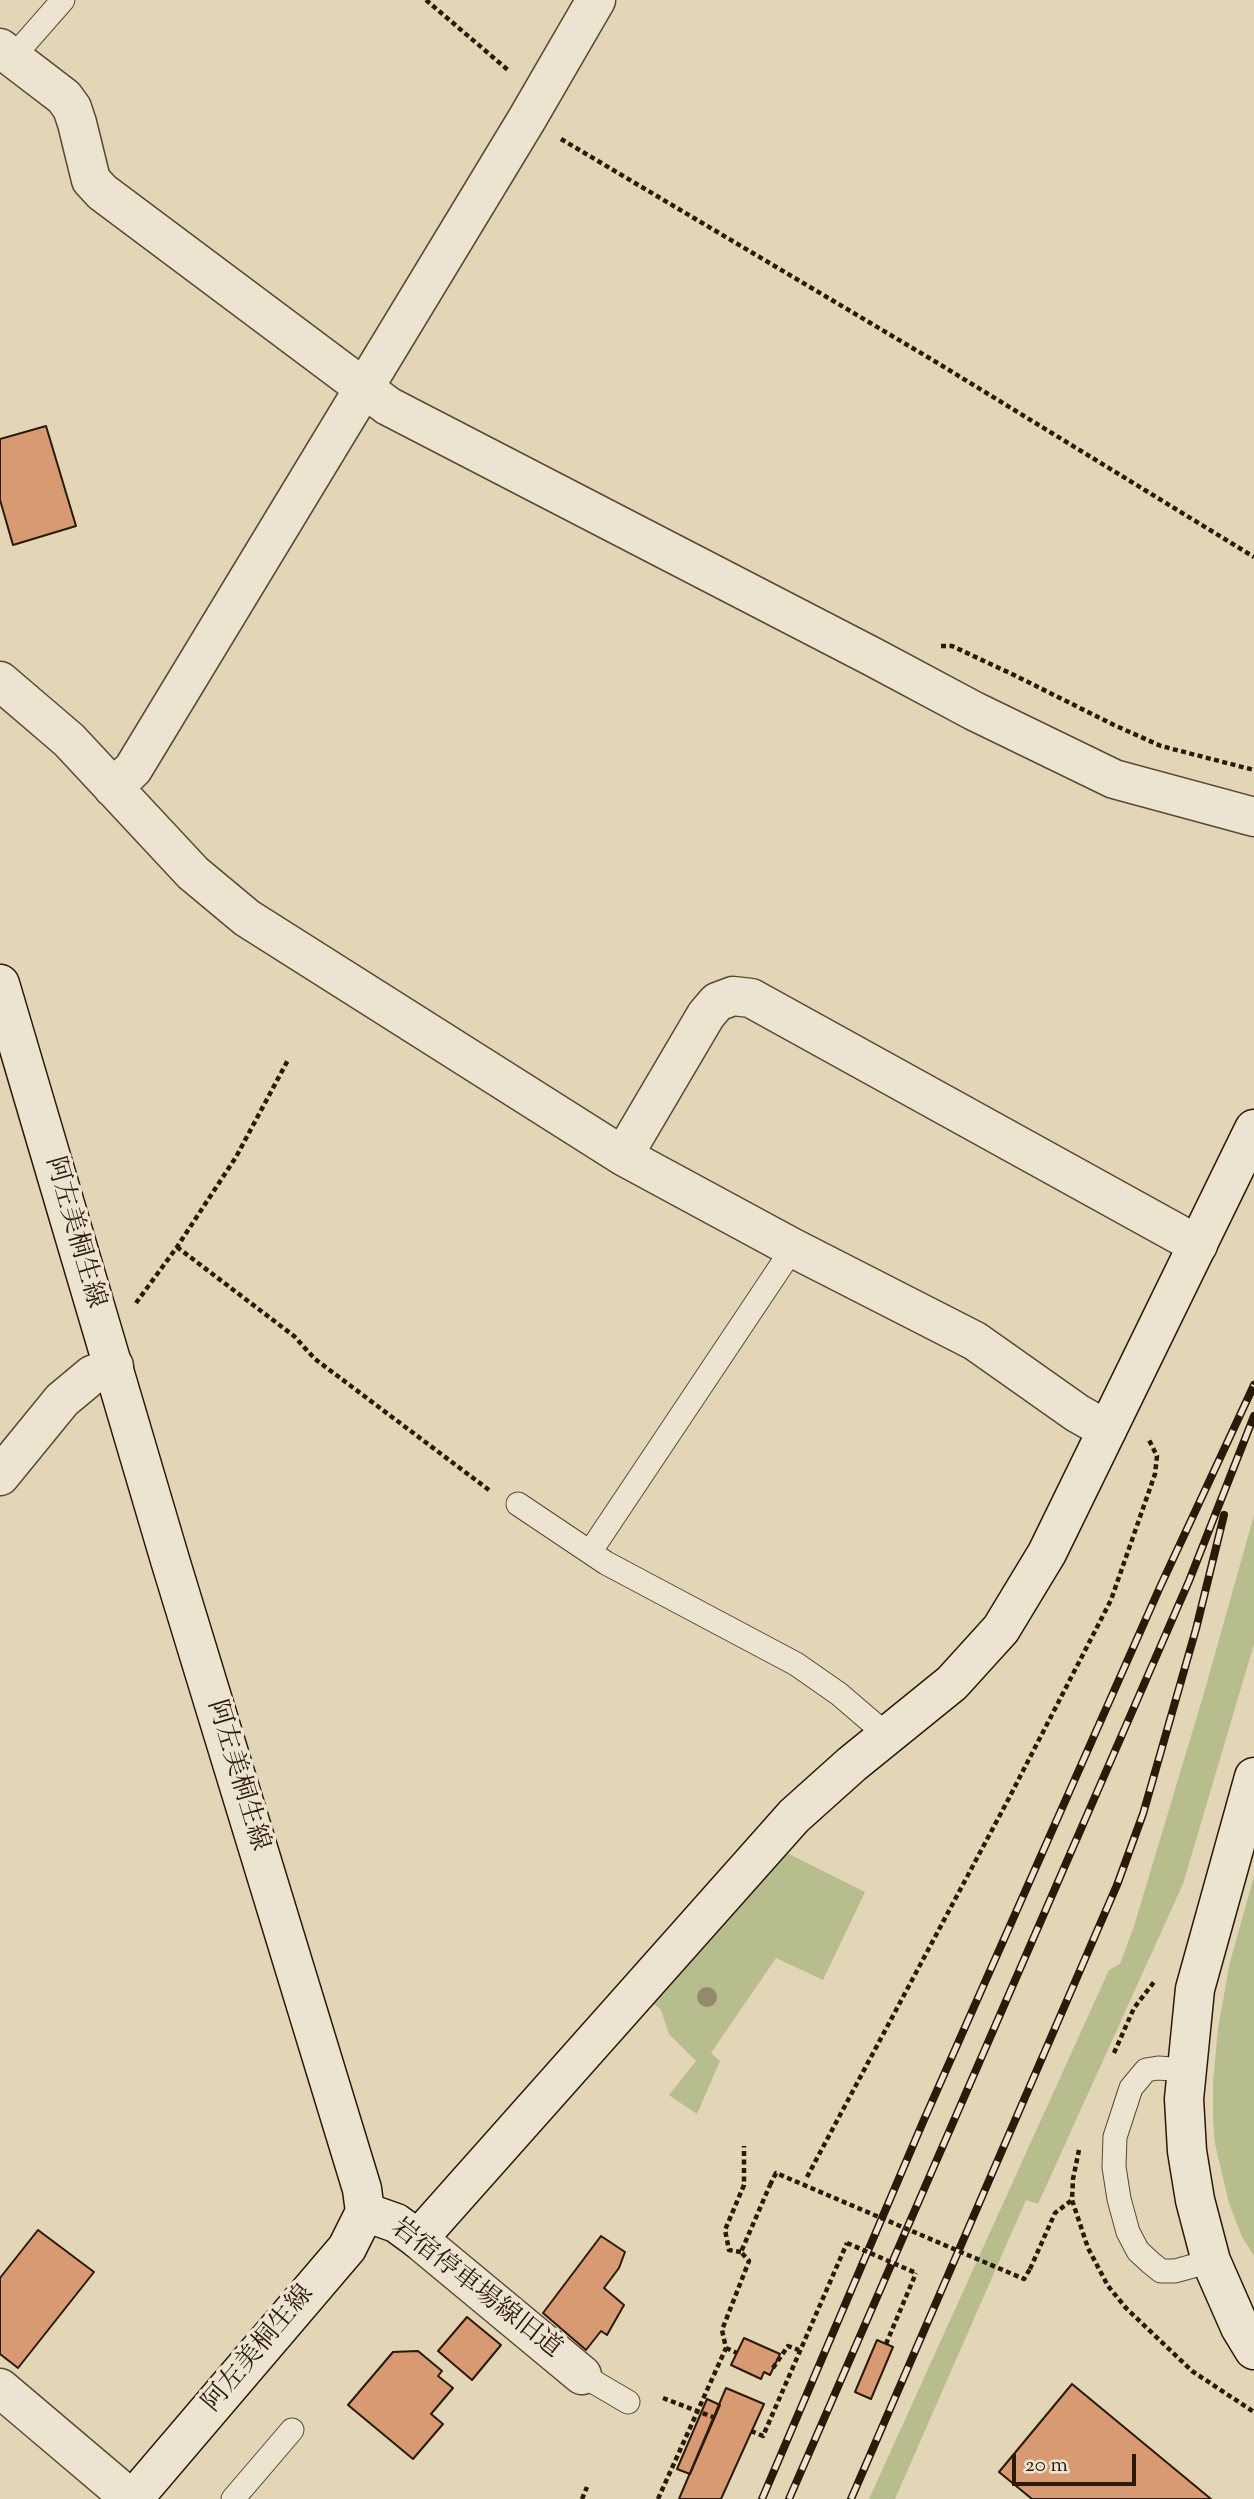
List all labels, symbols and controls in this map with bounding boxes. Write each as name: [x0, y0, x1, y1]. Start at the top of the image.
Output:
street label: 阿左美桐生線: [37, 1154, 109, 1312]
street label: 阿左美桐生線: [198, 1697, 274, 1855]
street label: 岩宿停車場線旧道: [383, 2214, 567, 2366]
street label: 阿左美桐生線: [198, 2280, 322, 2420]
scale bar: [1016, 2440, 1140, 2484]
text: 20 m: [1025, 2451, 1068, 2481]

